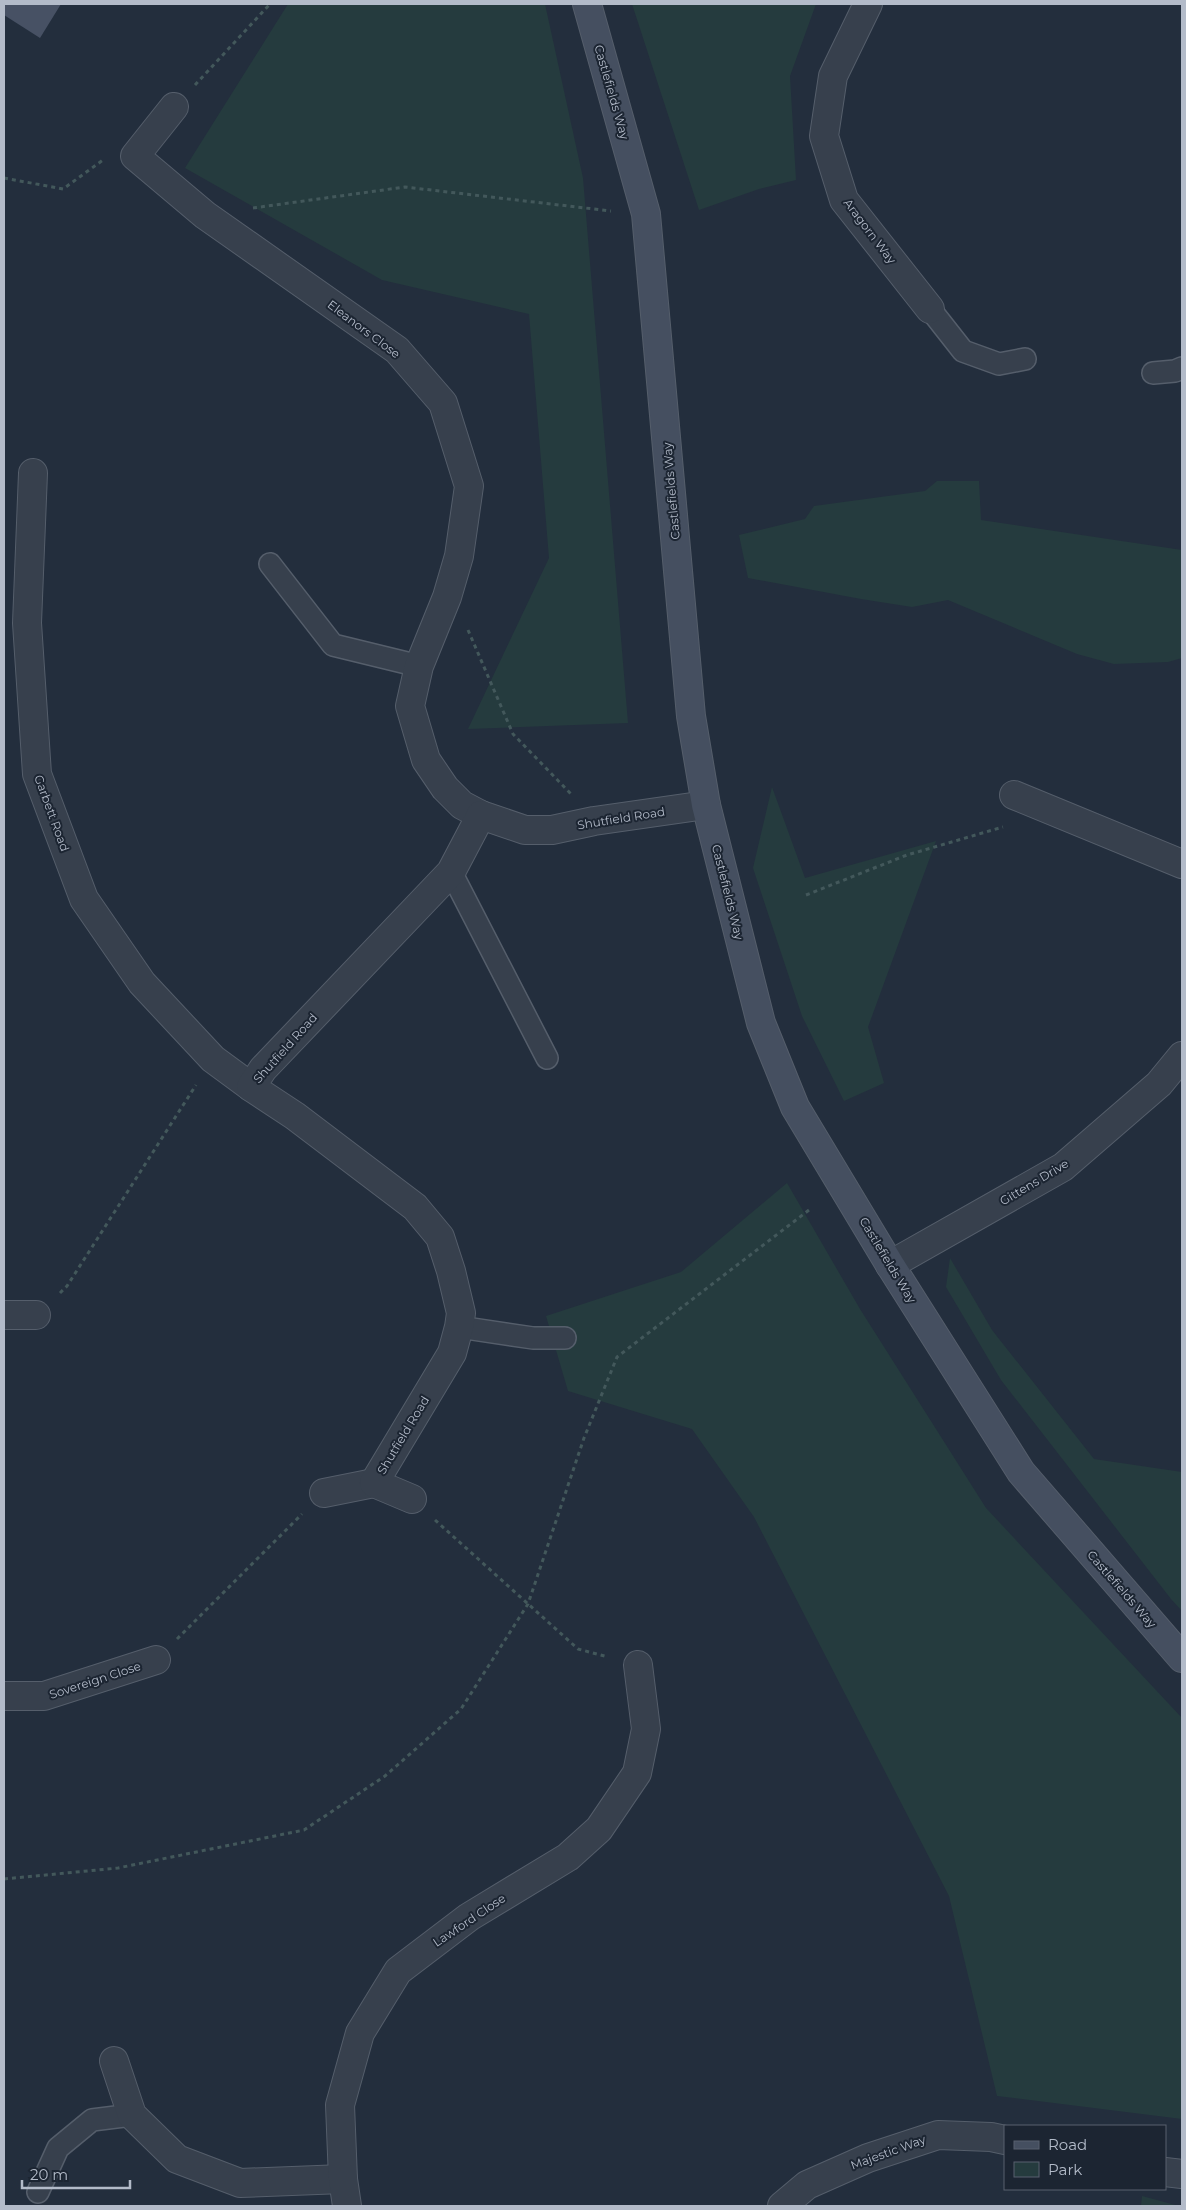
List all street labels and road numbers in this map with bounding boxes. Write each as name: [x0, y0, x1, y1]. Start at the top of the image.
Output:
street label: Castlefields Way: [591, 43, 633, 141]
street label: Aragorn Way: [841, 195, 900, 267]
street label: Eleanors Close: [325, 297, 403, 361]
street label: Castlefields Way: [659, 441, 683, 540]
street label: Garbett Road: [31, 773, 73, 853]
street label: Shutfield Road: [576, 804, 666, 832]
street label: Castlefields Way: [709, 843, 747, 942]
street label: Shutfield Road: [250, 1010, 320, 1086]
street label: Gittens Drive: [997, 1156, 1071, 1208]
street label: Castlefields Way: [856, 1214, 920, 1306]
street label: Shutfield Road: [374, 1393, 432, 1477]
street label: Castlefields Way: [1084, 1547, 1160, 1631]
street label: Sovereign Close: [47, 1658, 143, 1702]
street label: Lawford Close: [430, 1890, 508, 1950]
street label: Majestic Way: [848, 2131, 928, 2173]

